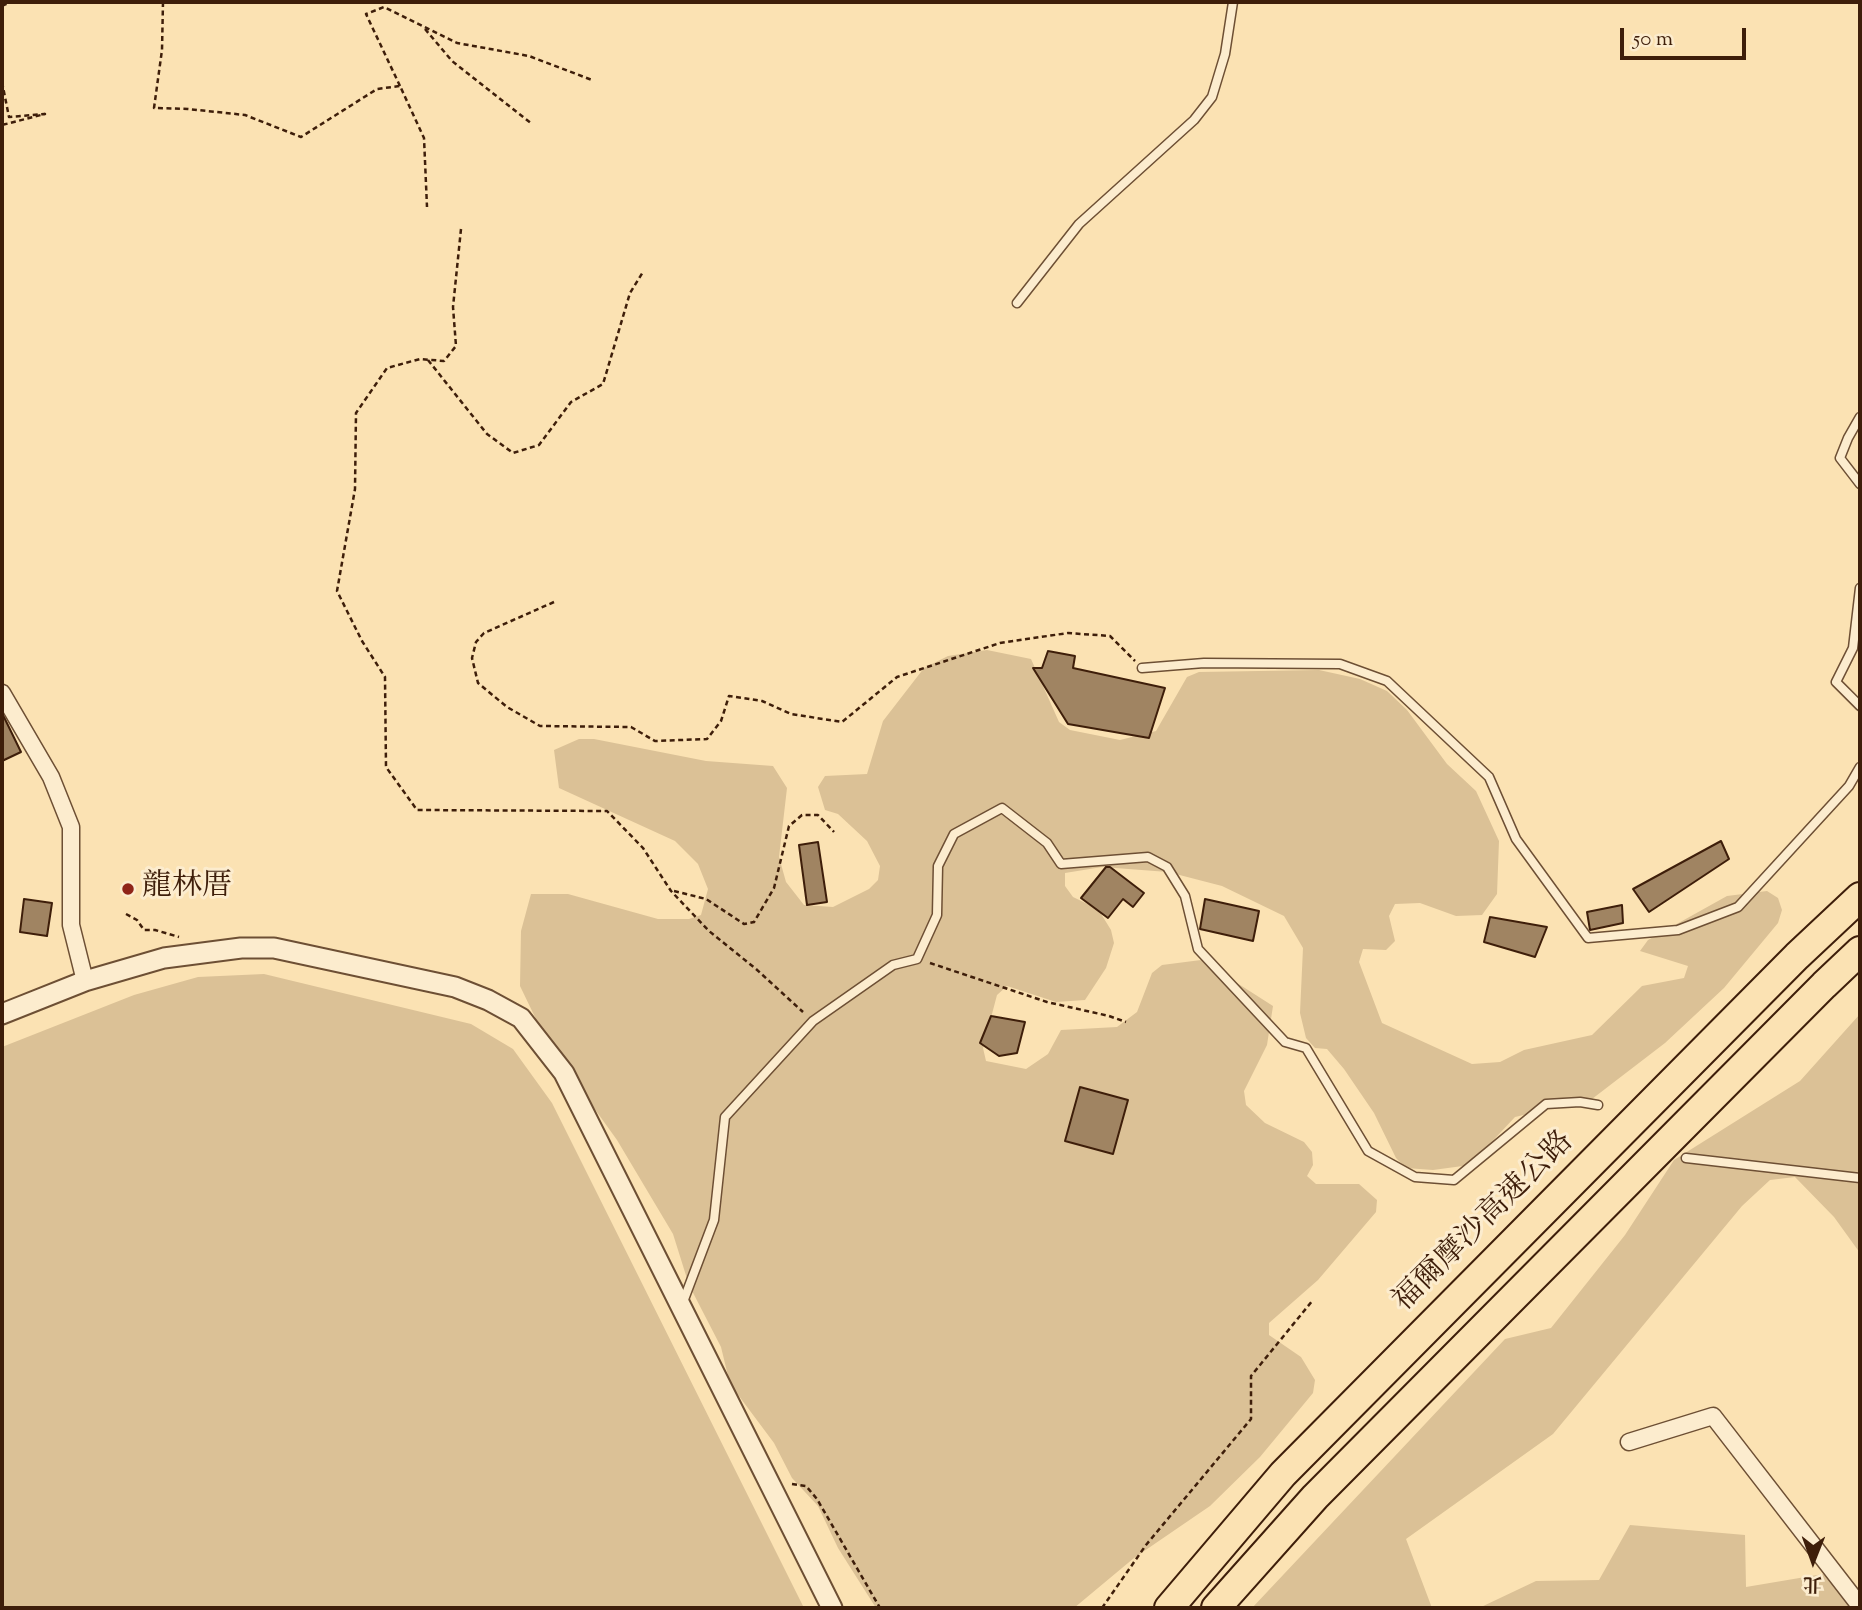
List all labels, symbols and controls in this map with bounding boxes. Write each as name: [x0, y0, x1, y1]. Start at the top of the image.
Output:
scale bar: [1624, 14, 1750, 58]
text: 50 m: [1633, 25, 1673, 55]
place label: 龍林厝: [142, 871, 232, 907]
marker: 龍林厝: [120, 881, 136, 897]
street label: 福爾摩沙高速公路: [1387, 1125, 1583, 1321]
north arrow: [1778, 1526, 1848, 1596]
text: 北: [1803, 1569, 1822, 1596]

